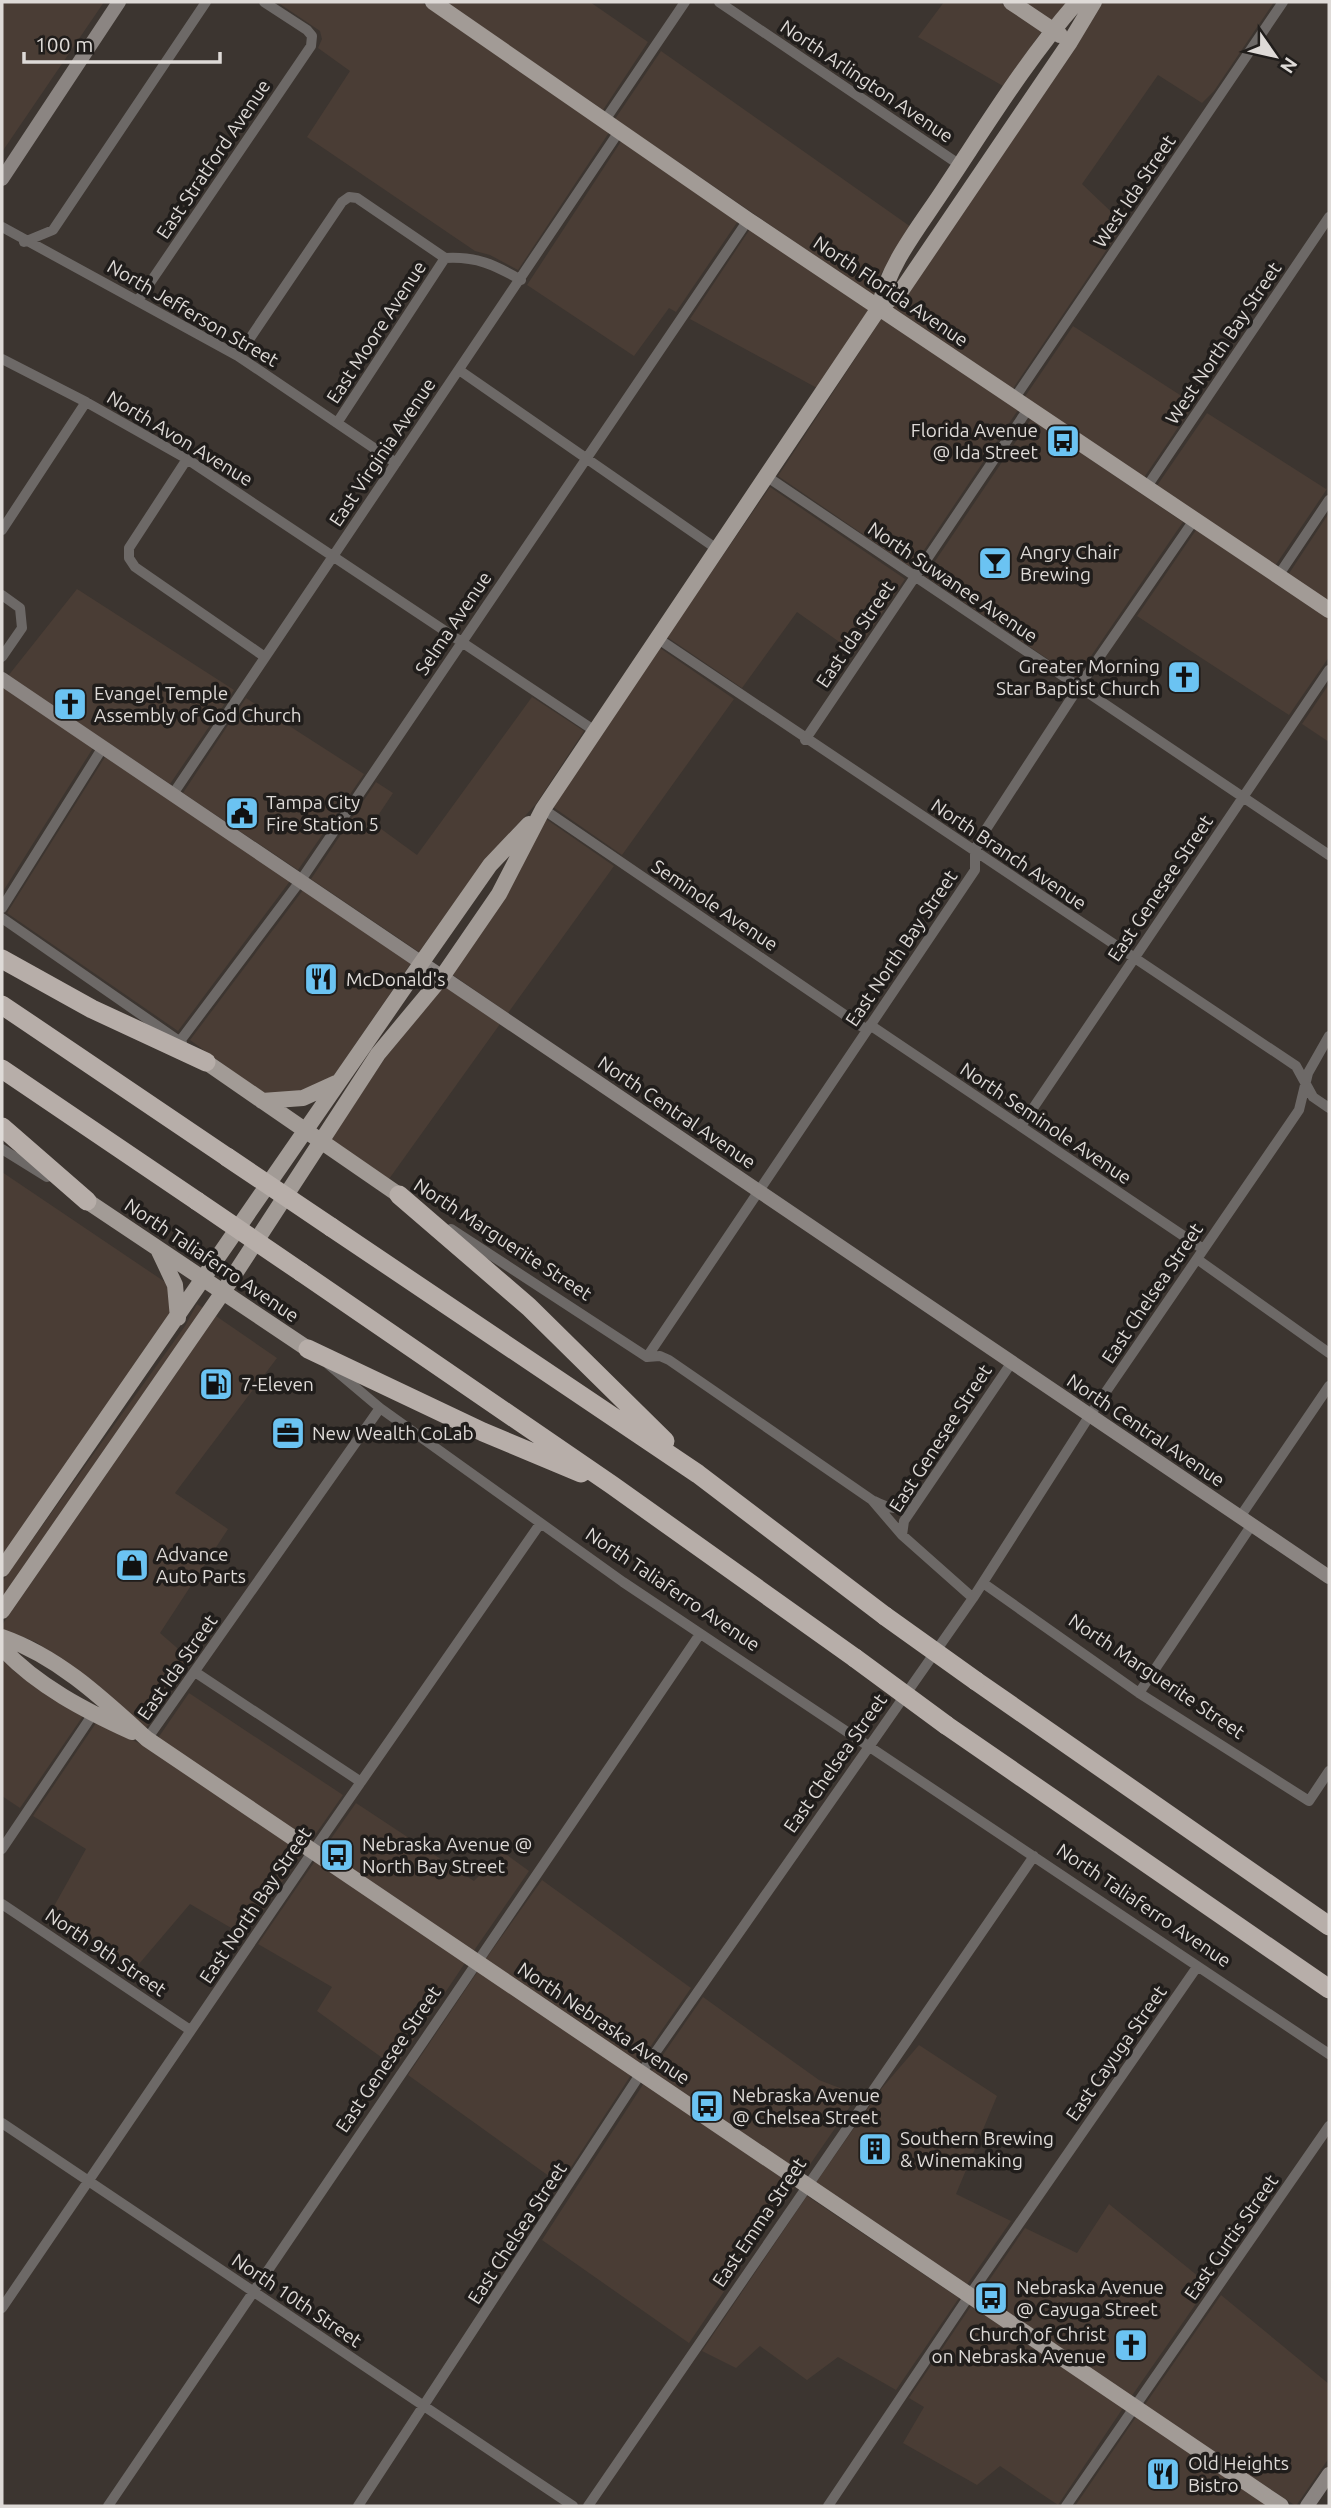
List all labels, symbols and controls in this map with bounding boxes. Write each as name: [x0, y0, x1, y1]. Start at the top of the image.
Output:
street label: North Arlington Avenue: [777, 15, 957, 147]
scale bar: [24, 21, 220, 65]
north arrow: [1240, 21, 1310, 91]
text: 100 m: [35, 32, 93, 56]
text: N: [1276, 53, 1302, 78]
street label: East Stratford Avenue: [152, 75, 274, 243]
street label: West Ida Street: [1088, 130, 1180, 251]
street label: North Florida Avenue: [810, 231, 972, 351]
street label: North Jefferson Street: [103, 255, 283, 371]
street label: East Moore Avenue: [322, 257, 430, 407]
street label: West North Bay Street: [1161, 257, 1286, 428]
street label: East Virginia Avenue: [324, 374, 440, 530]
street label: North Avon Avenue: [103, 386, 257, 490]
place label: Florida Avenue @ Ida Street: [911, 419, 1039, 463]
bus stop icon: Florida Avenue @ Ida Street: [1044, 422, 1082, 460]
street label: North Suwanee Avenue: [864, 517, 1042, 647]
place label: Angry Chair Brewing: [1020, 541, 1119, 585]
bar icon: Angry Chair Brewing: [976, 544, 1014, 582]
street label: Selma Avenue: [410, 567, 496, 679]
street label: East Ida Street: [811, 576, 899, 691]
place label: Greater Morning Star Baptist Church: [996, 655, 1160, 699]
church icon: Greater Morning Star Baptist Church: [1165, 658, 1203, 696]
place label: Evangel Temple Assembly of God Church: [94, 682, 302, 726]
church icon: Evangel Temple Assembly of God Church: [51, 685, 89, 723]
place label: Tampa City Fire Station 5: [266, 791, 379, 835]
public building icon: Tampa City Fire Station 5: [223, 794, 261, 832]
street label: North Branch Avenue: [927, 794, 1091, 914]
street label: East Genesee Street: [1103, 810, 1217, 965]
street label: Seminole Avenue: [648, 855, 782, 955]
street label: East North Bay Street: [841, 865, 962, 1030]
restaurant icon: McDonald's: [302, 960, 340, 998]
place label: McDonald's: [346, 968, 445, 990]
street label: North Central Avenue: [594, 1051, 760, 1173]
street label: North Seminole Avenue: [956, 1057, 1136, 1189]
street label: North Marguerite Street: [410, 1173, 596, 1305]
street label: North Taliaferro Avenue: [121, 1194, 303, 1326]
street label: East Chelsea Street: [1097, 1218, 1207, 1367]
street label: East Genesee Street: [884, 1360, 996, 1516]
fuel station icon: 7-Eleven: [197, 1365, 235, 1403]
street label: North Central Avenue: [1063, 1369, 1229, 1491]
place label: 7-Eleven: [241, 1373, 314, 1395]
office icon: New Wealth CoLab: [269, 1414, 307, 1452]
place label: New Wealth CoLab: [312, 1422, 474, 1444]
street label: North Taliaferro Avenue: [582, 1523, 764, 1655]
place label: Advance Auto Parts: [156, 1543, 246, 1587]
shop icon: Advance Auto Parts: [113, 1546, 151, 1584]
street label: North Marguerite Street: [1065, 1609, 1250, 1743]
street label: East Ida Street: [133, 1610, 222, 1724]
street label: East Chelsea Street: [779, 1689, 891, 1837]
street label: East North Bay Street: [195, 1822, 316, 1987]
place label: Nebraska Avenue @ North Bay Street: [362, 1833, 532, 1877]
bus stop icon: Nebraska Avenue @ North Bay Street: [318, 1836, 356, 1874]
street label: North Taliaferro Avenue: [1053, 1839, 1235, 1971]
street label: North 9th Street: [41, 1903, 171, 2001]
street label: North Nebraska Avenue: [514, 1957, 694, 2089]
street label: East Genesee Street: [331, 1981, 445, 2136]
street label: East Cayuga Street: [1061, 1981, 1171, 2125]
place label: Nebraska Avenue @ Chelsea Street: [732, 2084, 880, 2128]
bus stop icon: Nebraska Avenue @ Chelsea Street: [688, 2087, 726, 2125]
place label: Southern Brewing & Winemaking: [900, 2127, 1054, 2171]
building icon: Southern Brewing & Winemaking: [856, 2130, 894, 2168]
street label: East Emma Street: [708, 2153, 811, 2291]
street label: East Chelsea Street: [463, 2158, 571, 2308]
street label: East Curtis Street: [1180, 2170, 1283, 2304]
street label: North 10th Street: [228, 2248, 366, 2352]
place label: Nebraska Avenue @ Cayuga Street: [1016, 2276, 1164, 2320]
bus stop icon: Nebraska Avenue @ Cayuga Street: [972, 2279, 1010, 2317]
place label: Church of Christ on Nebraska Avenue: [932, 2323, 1107, 2367]
church icon: Church of Christ on Nebraska Avenue: [1112, 2326, 1150, 2364]
place label: Old Heights Bistro: [1188, 2452, 1289, 2496]
restaurant icon: Old Heights Bistro: [1144, 2455, 1182, 2493]

